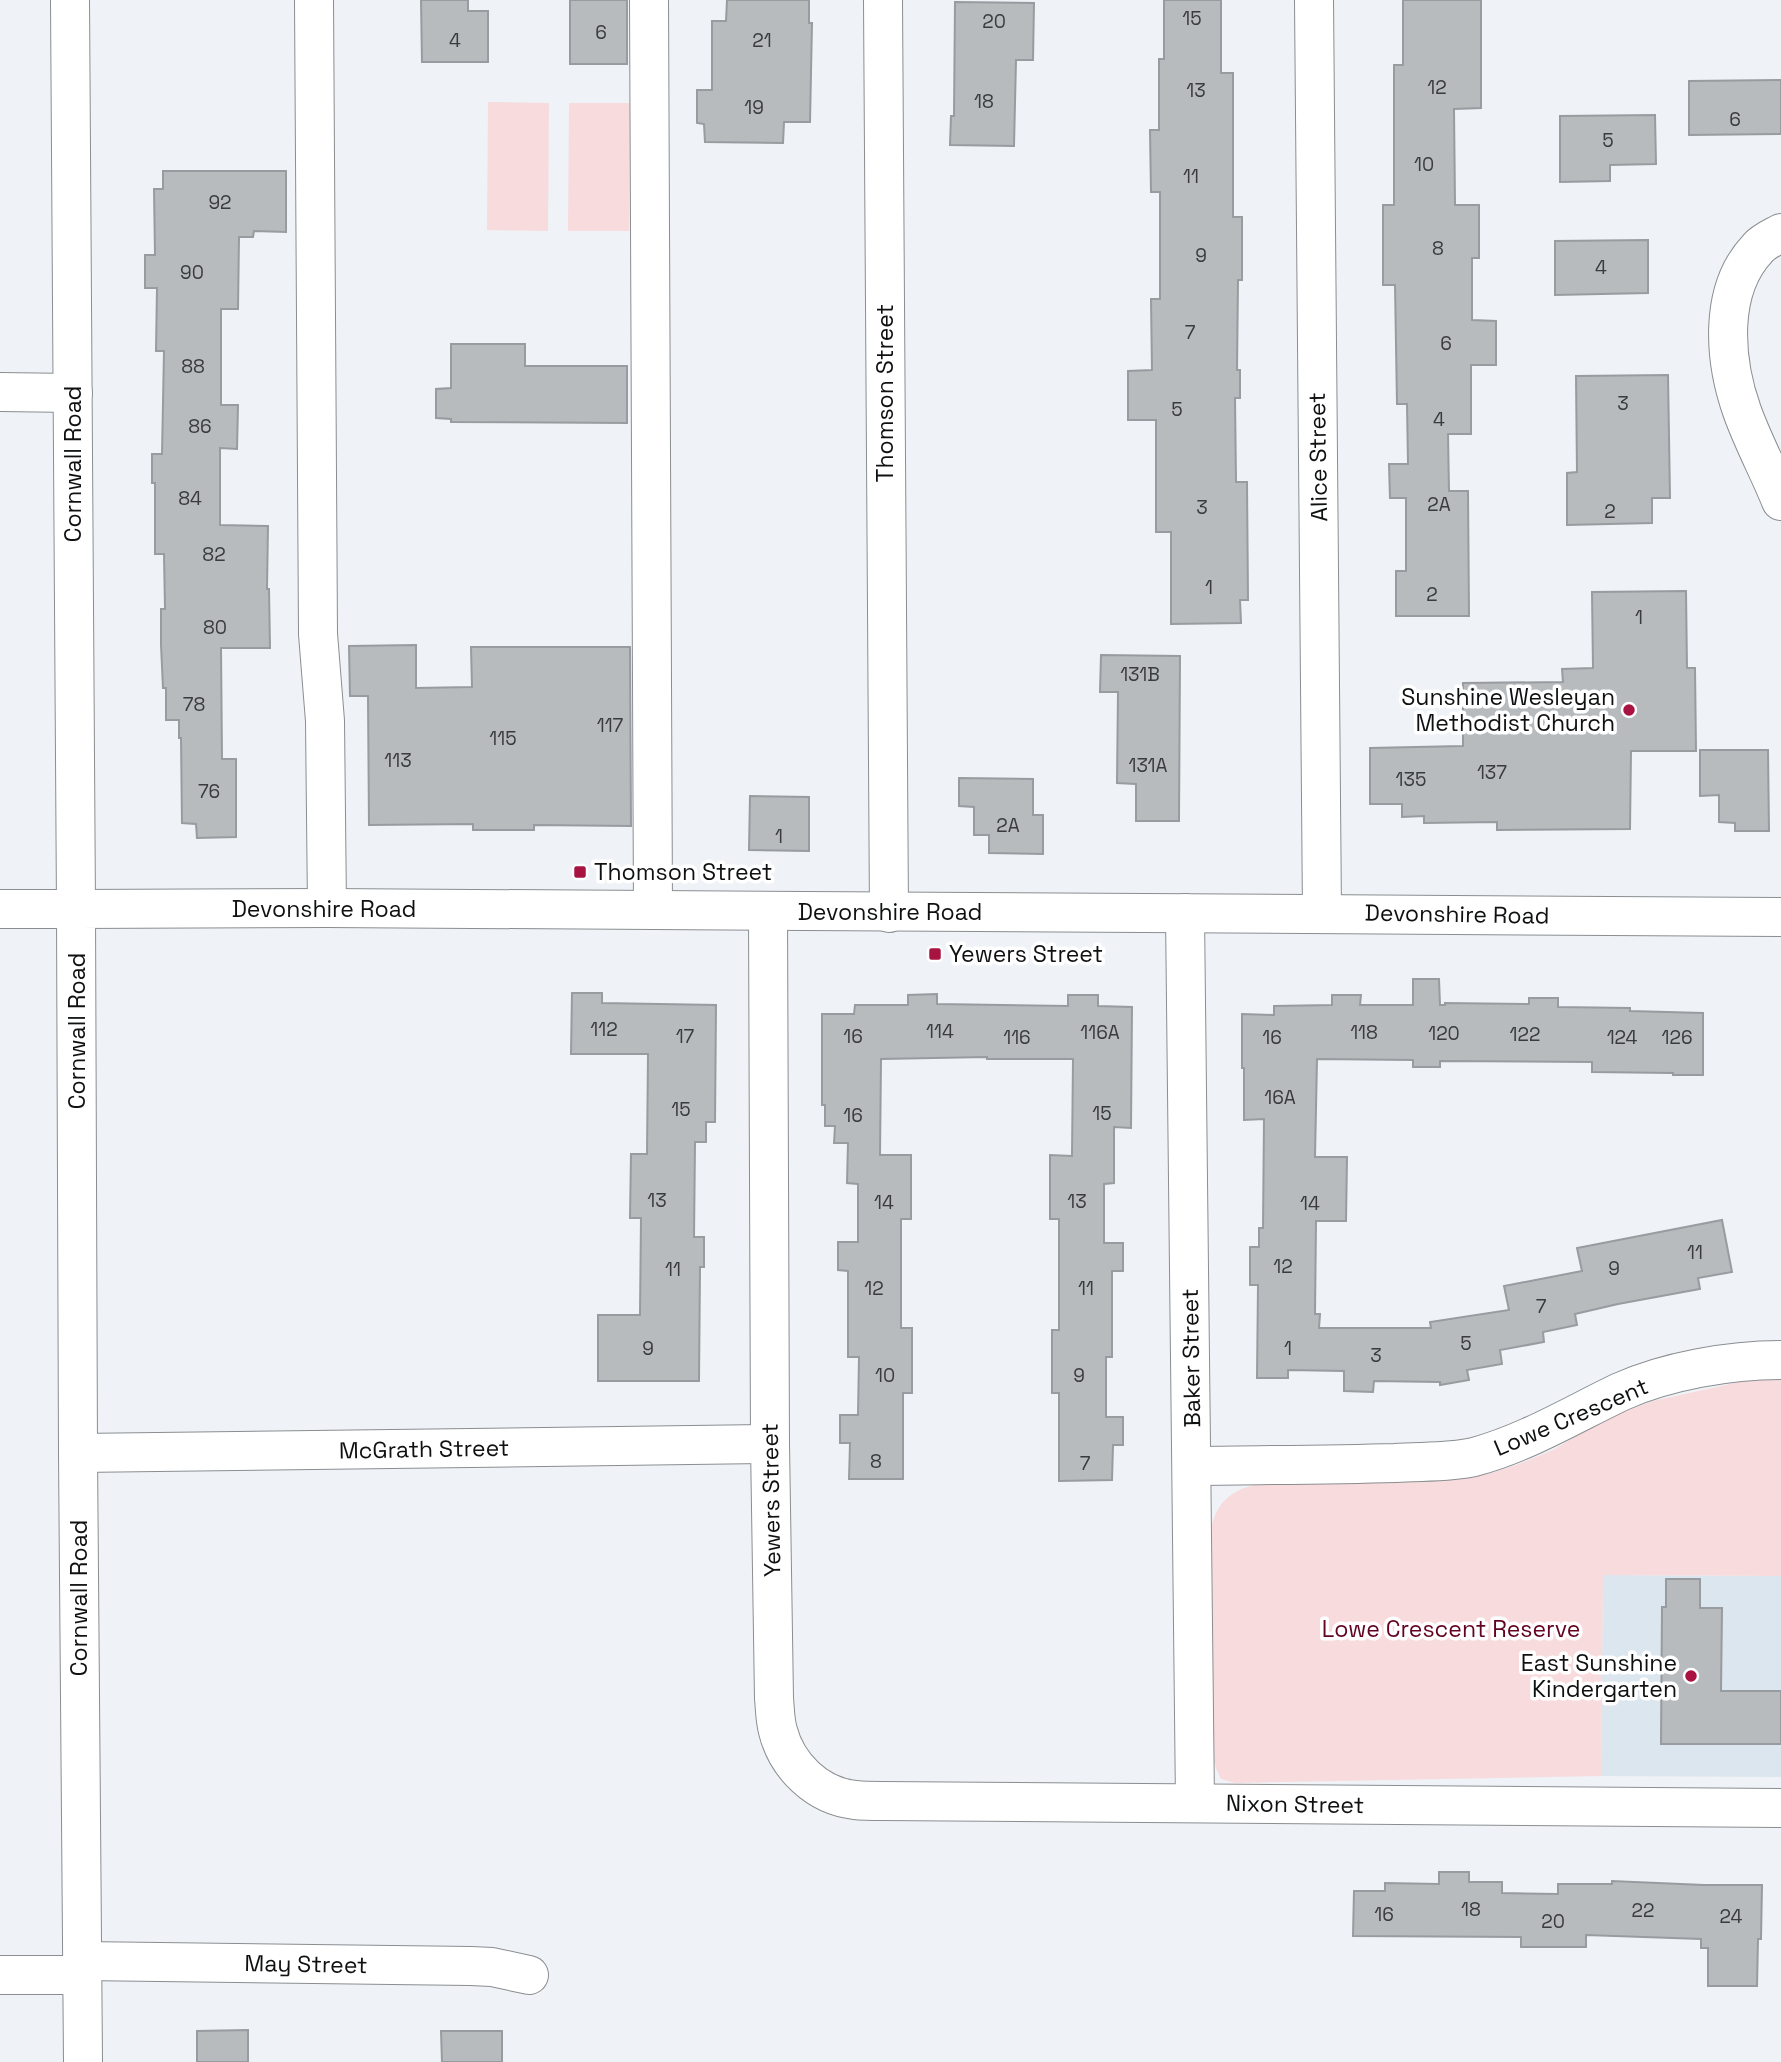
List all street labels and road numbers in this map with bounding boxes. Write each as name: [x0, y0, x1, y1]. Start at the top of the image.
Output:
street label: Thomson Street: [870, 304, 900, 482]
street label: Cornwall Road: [58, 386, 88, 542]
street label: Alice Street: [1302, 392, 1334, 522]
street label: Devonshire Road: [232, 894, 416, 924]
street label: Devonshire Road: [798, 897, 982, 927]
street label: Devonshire Road: [1364, 897, 1550, 931]
street label: Cornwall Road: [62, 953, 92, 1109]
street label: Baker Street: [1175, 1288, 1207, 1428]
street label: Lowe Crescent: [1489, 1371, 1653, 1463]
street label: Yewers Street: [755, 1423, 787, 1577]
street label: McGrath Street: [339, 1433, 509, 1465]
street label: Cornwall Road: [64, 1520, 94, 1676]
street label: Nixon Street: [1226, 1788, 1364, 1820]
street label: May Street: [244, 1948, 368, 1980]

